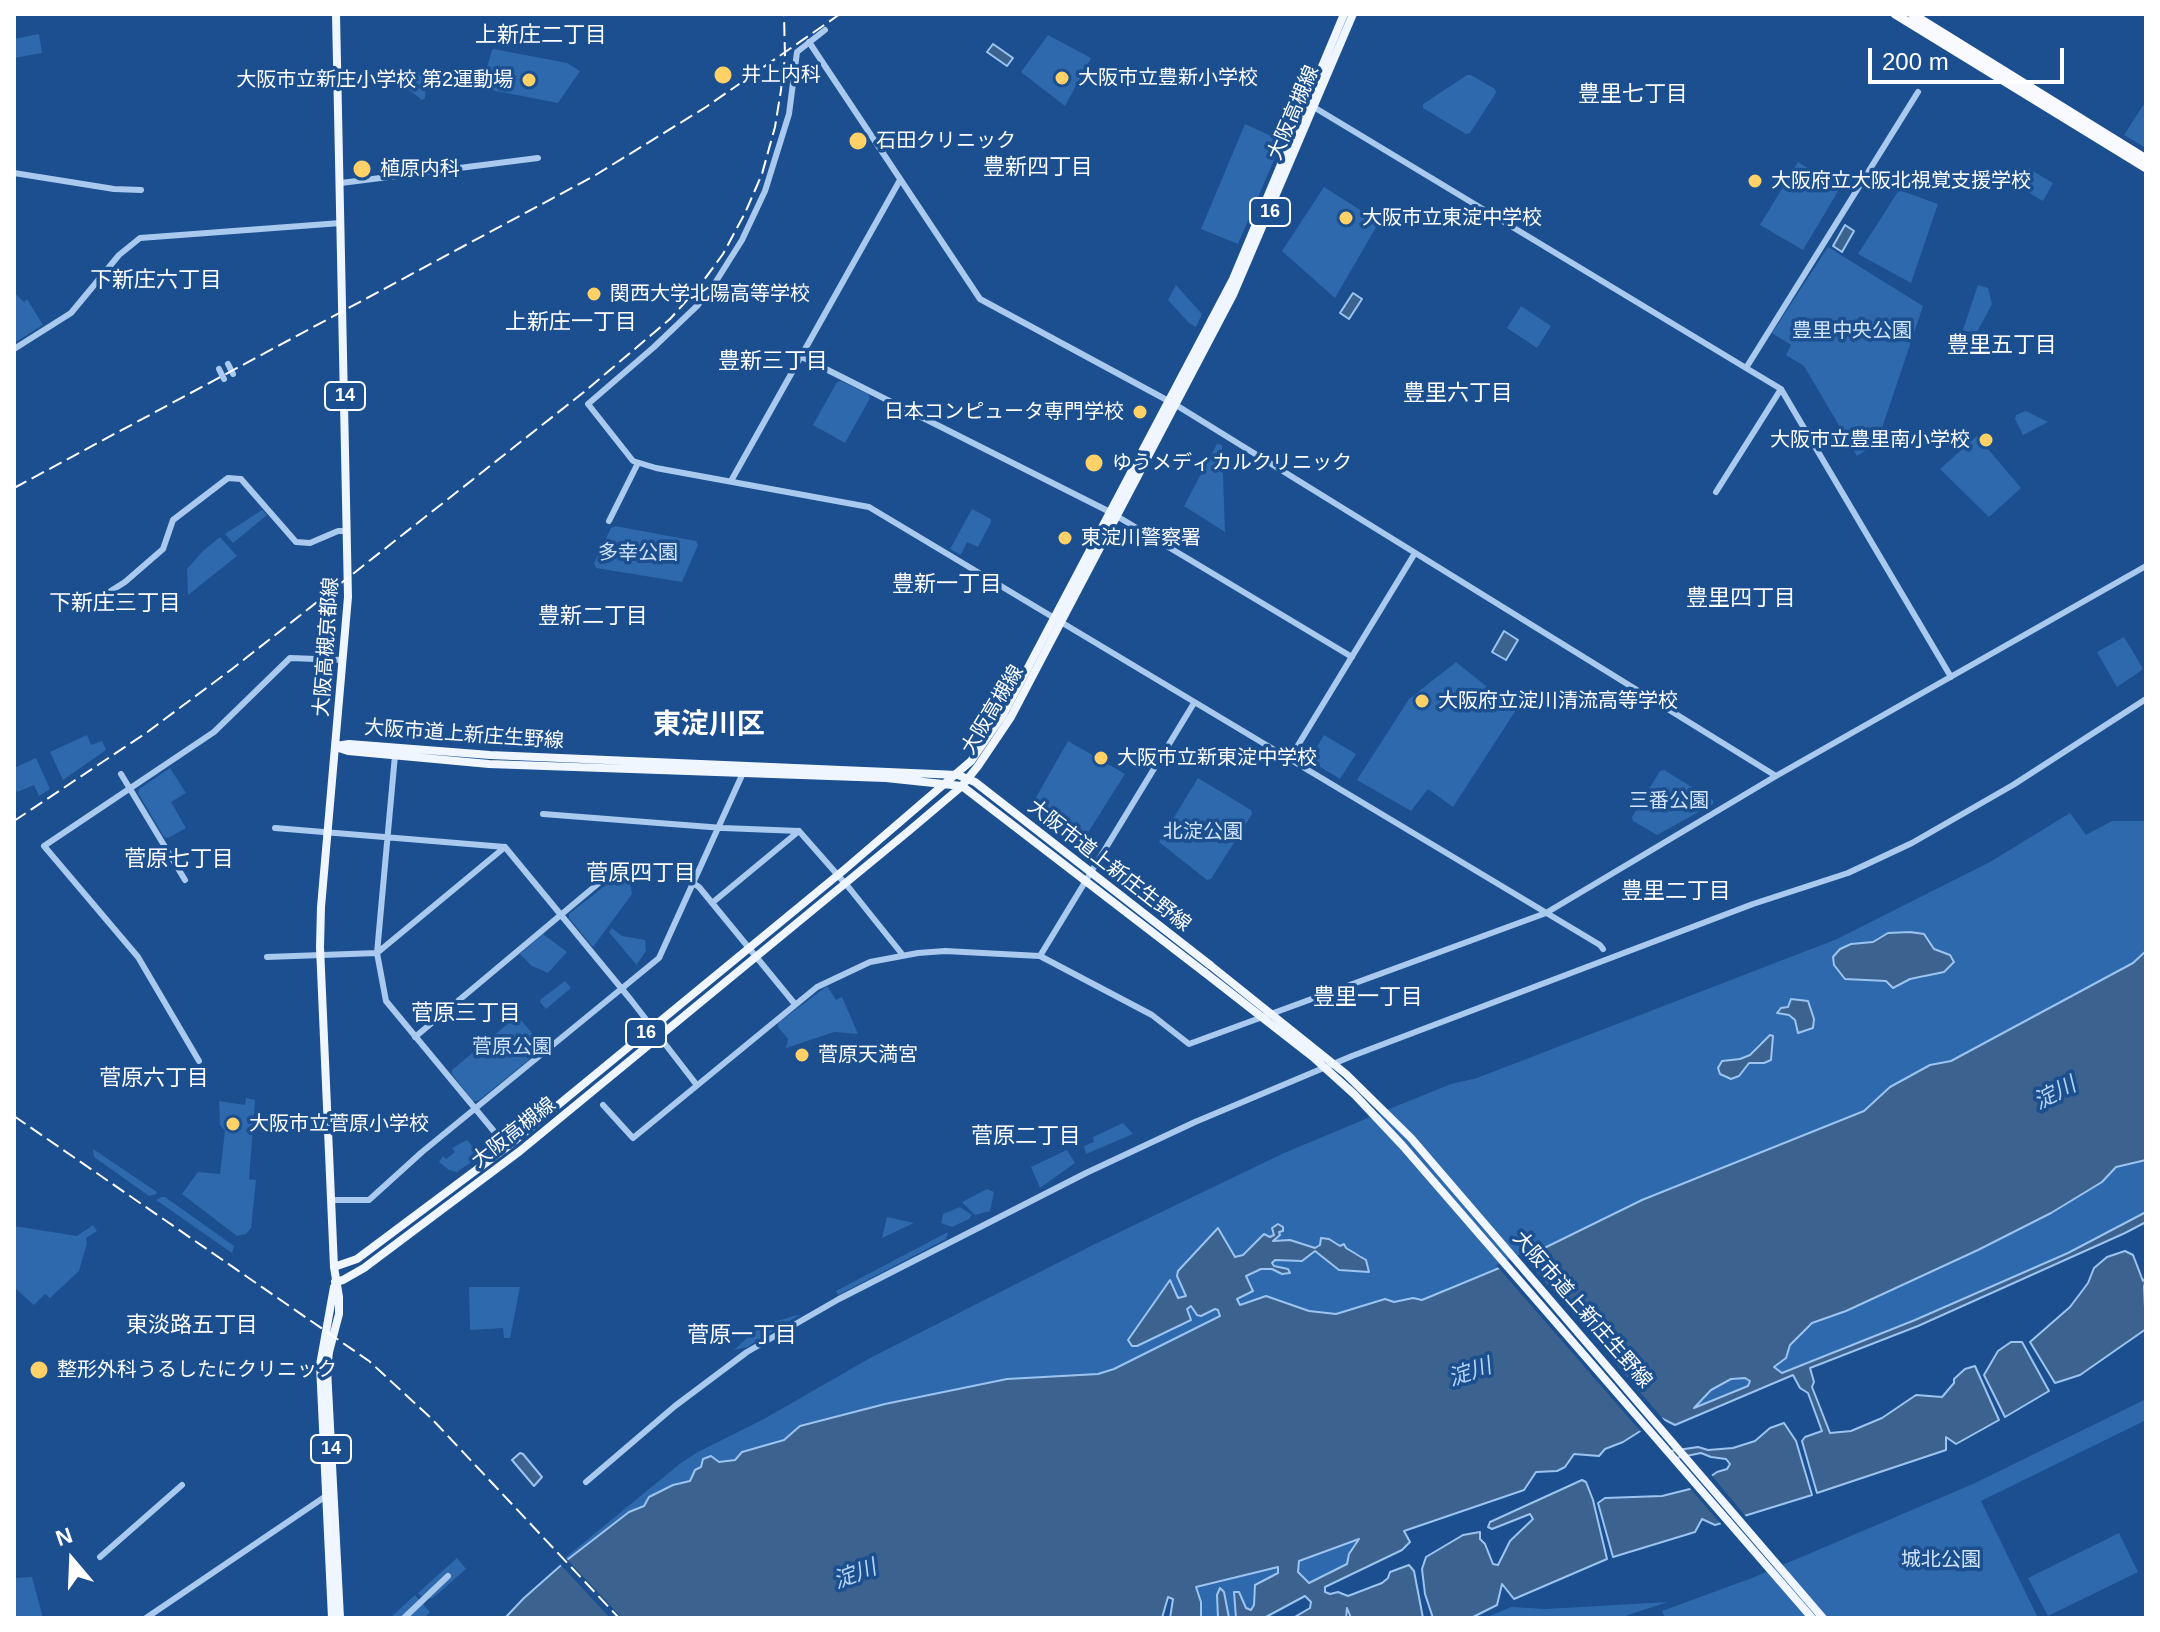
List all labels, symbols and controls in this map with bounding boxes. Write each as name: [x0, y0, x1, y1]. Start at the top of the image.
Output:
district label: 上新庄二丁目: [475, 23, 607, 49]
scale bar: [1872, 32, 2068, 82]
text: 200 m: [1882, 48, 1949, 75]
street label: 大阪高槻線: [1263, 62, 1325, 164]
place label: 井上内科: [741, 63, 821, 87]
marker: 井上内科: [712, 64, 734, 86]
place label: 大阪市立豊新小学校: [1078, 66, 1258, 90]
place label: 大阪市立新庄小学校 第2運動場: [236, 68, 513, 92]
marker: 大阪市立豊新小学校: [1053, 69, 1071, 87]
marker: 大阪市立新庄小学校 第2運動場: [520, 71, 538, 89]
district label: 豊里七丁目: [1578, 82, 1688, 108]
place label: 石田クリニック: [876, 129, 1016, 153]
marker: 石田クリニック: [847, 130, 869, 152]
district label: 豊新四丁目: [983, 155, 1093, 181]
place label: 植原内科: [380, 157, 460, 181]
marker: 植原内科: [351, 158, 373, 180]
place label: 大阪府立大阪北視覚支援学校: [1771, 169, 2031, 193]
marker: 大阪府立大阪北視覚支援学校: [1746, 172, 1764, 190]
road number: 16: [1250, 198, 1290, 226]
place label: 大阪市立東淀中学校: [1362, 206, 1542, 230]
marker: 大阪市立東淀中学校: [1337, 209, 1355, 227]
district label: 下新庄六丁目: [90, 268, 222, 294]
place label: 関西大学北陽高等学校: [610, 282, 810, 306]
marker: 関西大学北陽高等学校: [585, 285, 603, 303]
district label: 上新庄一丁目: [505, 310, 637, 336]
park label: 豊里中央公園: [1792, 319, 1912, 343]
district label: 豊里五丁目: [1947, 333, 2057, 359]
district label: 豊新三丁目: [718, 349, 828, 375]
district label: 豊里六丁目: [1403, 381, 1513, 407]
road number: 14: [325, 382, 365, 410]
place label: 日本コンピュータ専門学校: [884, 400, 1124, 424]
marker: 日本コンピュータ専門学校: [1131, 403, 1149, 421]
place label: 大阪市立豊里南小学校: [1770, 428, 1970, 452]
marker: 大阪市立豊里南小学校: [1977, 431, 1995, 449]
place label: ゆうメディカルクリニック: [1112, 451, 1352, 475]
marker: ゆうメディカルクリニック: [1083, 452, 1105, 474]
place label: 東淀川警察署: [1081, 526, 1201, 550]
marker: 東淀川警察署: [1056, 529, 1074, 547]
park label: 多幸公園: [598, 541, 678, 565]
district label: 豊新一丁目: [892, 572, 1002, 598]
street label: 大阪高槻京都線: [310, 576, 344, 718]
district label: 豊里四丁目: [1686, 586, 1796, 612]
district label: 下新庄三丁目: [49, 591, 181, 617]
district label: 豊新二丁目: [538, 604, 648, 630]
street label: 大阪高槻線: [957, 661, 1029, 759]
place label: 大阪府立淀川清流高等学校: [1438, 689, 1678, 713]
marker: 大阪府立淀川清流高等学校: [1413, 692, 1431, 710]
district label: 東淀川区: [653, 708, 765, 742]
street label: 大阪市道上新庄生野線: [363, 716, 565, 754]
place label: 大阪市立新東淀中学校: [1117, 746, 1317, 770]
marker: 大阪市立新東淀中学校: [1092, 749, 1110, 767]
park label: 三番公園: [1629, 789, 1709, 813]
street label: 大阪市道上新庄生野線: [1023, 795, 1195, 937]
park label: 北淀公園: [1163, 820, 1243, 844]
district label: 菅原七丁目: [124, 847, 234, 873]
district label: 菅原四丁目: [586, 861, 696, 887]
district label: 豊里二丁目: [1621, 879, 1731, 905]
district label: 豊里一丁目: [1313, 985, 1423, 1011]
district label: 菅原三丁目: [411, 1001, 521, 1027]
road number: 16: [626, 1019, 666, 1047]
park label: 菅原公園: [472, 1035, 552, 1059]
place label: 菅原天満宮: [818, 1043, 918, 1067]
marker: 菅原天満宮: [793, 1046, 811, 1064]
district label: 菅原六丁目: [99, 1066, 209, 1092]
water label: 淀川: [2029, 1072, 2081, 1116]
street label: 大阪高槻線: [467, 1093, 561, 1173]
place label: 大阪市立菅原小学校: [249, 1112, 429, 1136]
marker: 大阪市立菅原小学校: [224, 1115, 242, 1133]
district label: 菅原二丁目: [971, 1124, 1081, 1150]
street label: 大阪市道上新庄生野線: [1507, 1227, 1657, 1393]
district label: 東淡路五丁目: [126, 1313, 258, 1339]
district label: 菅原一丁目: [687, 1323, 797, 1349]
water label: 淀川: [1445, 1353, 1495, 1393]
place label: 整形外科うるしたにクリニック: [57, 1358, 337, 1382]
marker: 整形外科うるしたにクリニック: [28, 1359, 50, 1381]
road number: 14: [311, 1435, 351, 1463]
north arrow: [32, 1520, 112, 1600]
text: N: [52, 1522, 76, 1551]
park label: 城北公園: [1901, 1548, 1981, 1572]
water label: 淀川: [830, 1555, 880, 1595]

